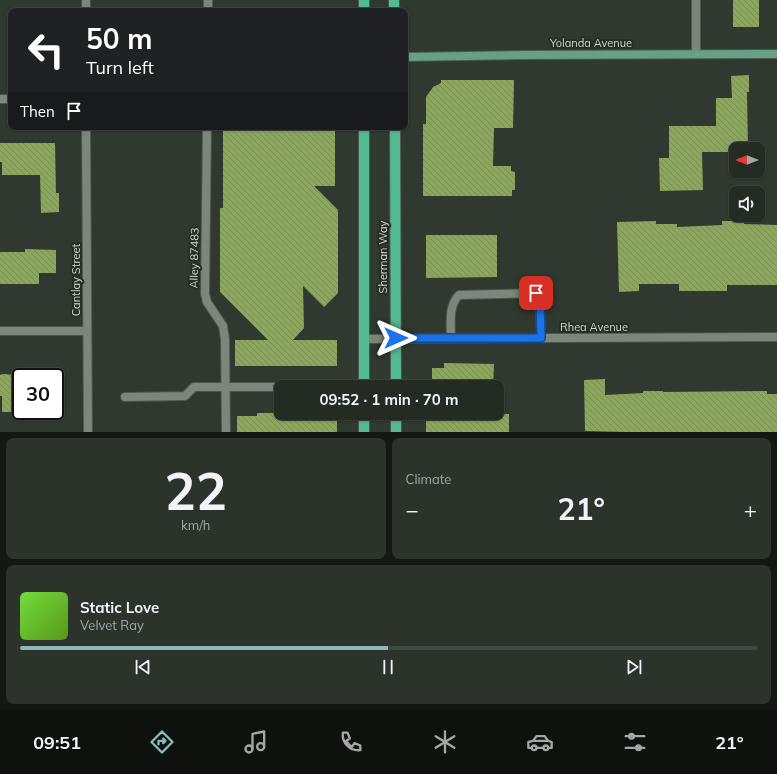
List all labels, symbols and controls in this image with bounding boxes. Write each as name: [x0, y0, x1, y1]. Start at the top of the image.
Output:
text: 50 m: [86, 21, 152, 56]
icon: left: [20, 24, 72, 76]
street label: Yolanda Avenue: [549, 36, 632, 50]
text: Turn left: [86, 56, 154, 79]
icon: arrive: [63, 100, 85, 122]
text: Then: [20, 102, 55, 121]
north arrow: [729, 142, 765, 178]
map controls: [729, 142, 765, 222]
button: sound: [729, 186, 765, 222]
street label: Sherman Way: [376, 220, 390, 293]
street label: Alley 87483: [186, 227, 202, 289]
street label: Cantlay Street: [69, 244, 83, 316]
pin: [519, 276, 553, 310]
icon: arrive: [525, 282, 547, 304]
position arrow: [375, 317, 417, 359]
street label: Rhea Avenue: [560, 320, 628, 334]
speed limit sign: 30: [12, 368, 64, 420]
text: 09:52 · 1 min · 70 m: [320, 390, 458, 409]
text: 22: [165, 458, 227, 523]
text: Climate: [406, 471, 451, 487]
text: 21°: [558, 490, 605, 528]
text: −: [406, 496, 419, 524]
text: +: [744, 496, 757, 524]
text: km/h: [181, 517, 210, 533]
text: Static Love: [80, 598, 159, 617]
text: Velvet Ray: [80, 617, 144, 633]
icon: previous: [132, 656, 154, 678]
icon: pause: [377, 656, 399, 678]
icon: next: [623, 656, 645, 678]
icon: directions: [148, 728, 176, 756]
icon: music: [242, 728, 270, 756]
icon: phone: [337, 728, 365, 756]
icon: climate: [431, 728, 459, 756]
icon: car: [526, 728, 554, 756]
icon: filters: [621, 728, 649, 756]
text: 09:51: [33, 731, 81, 754]
text: 21°: [715, 731, 744, 754]

